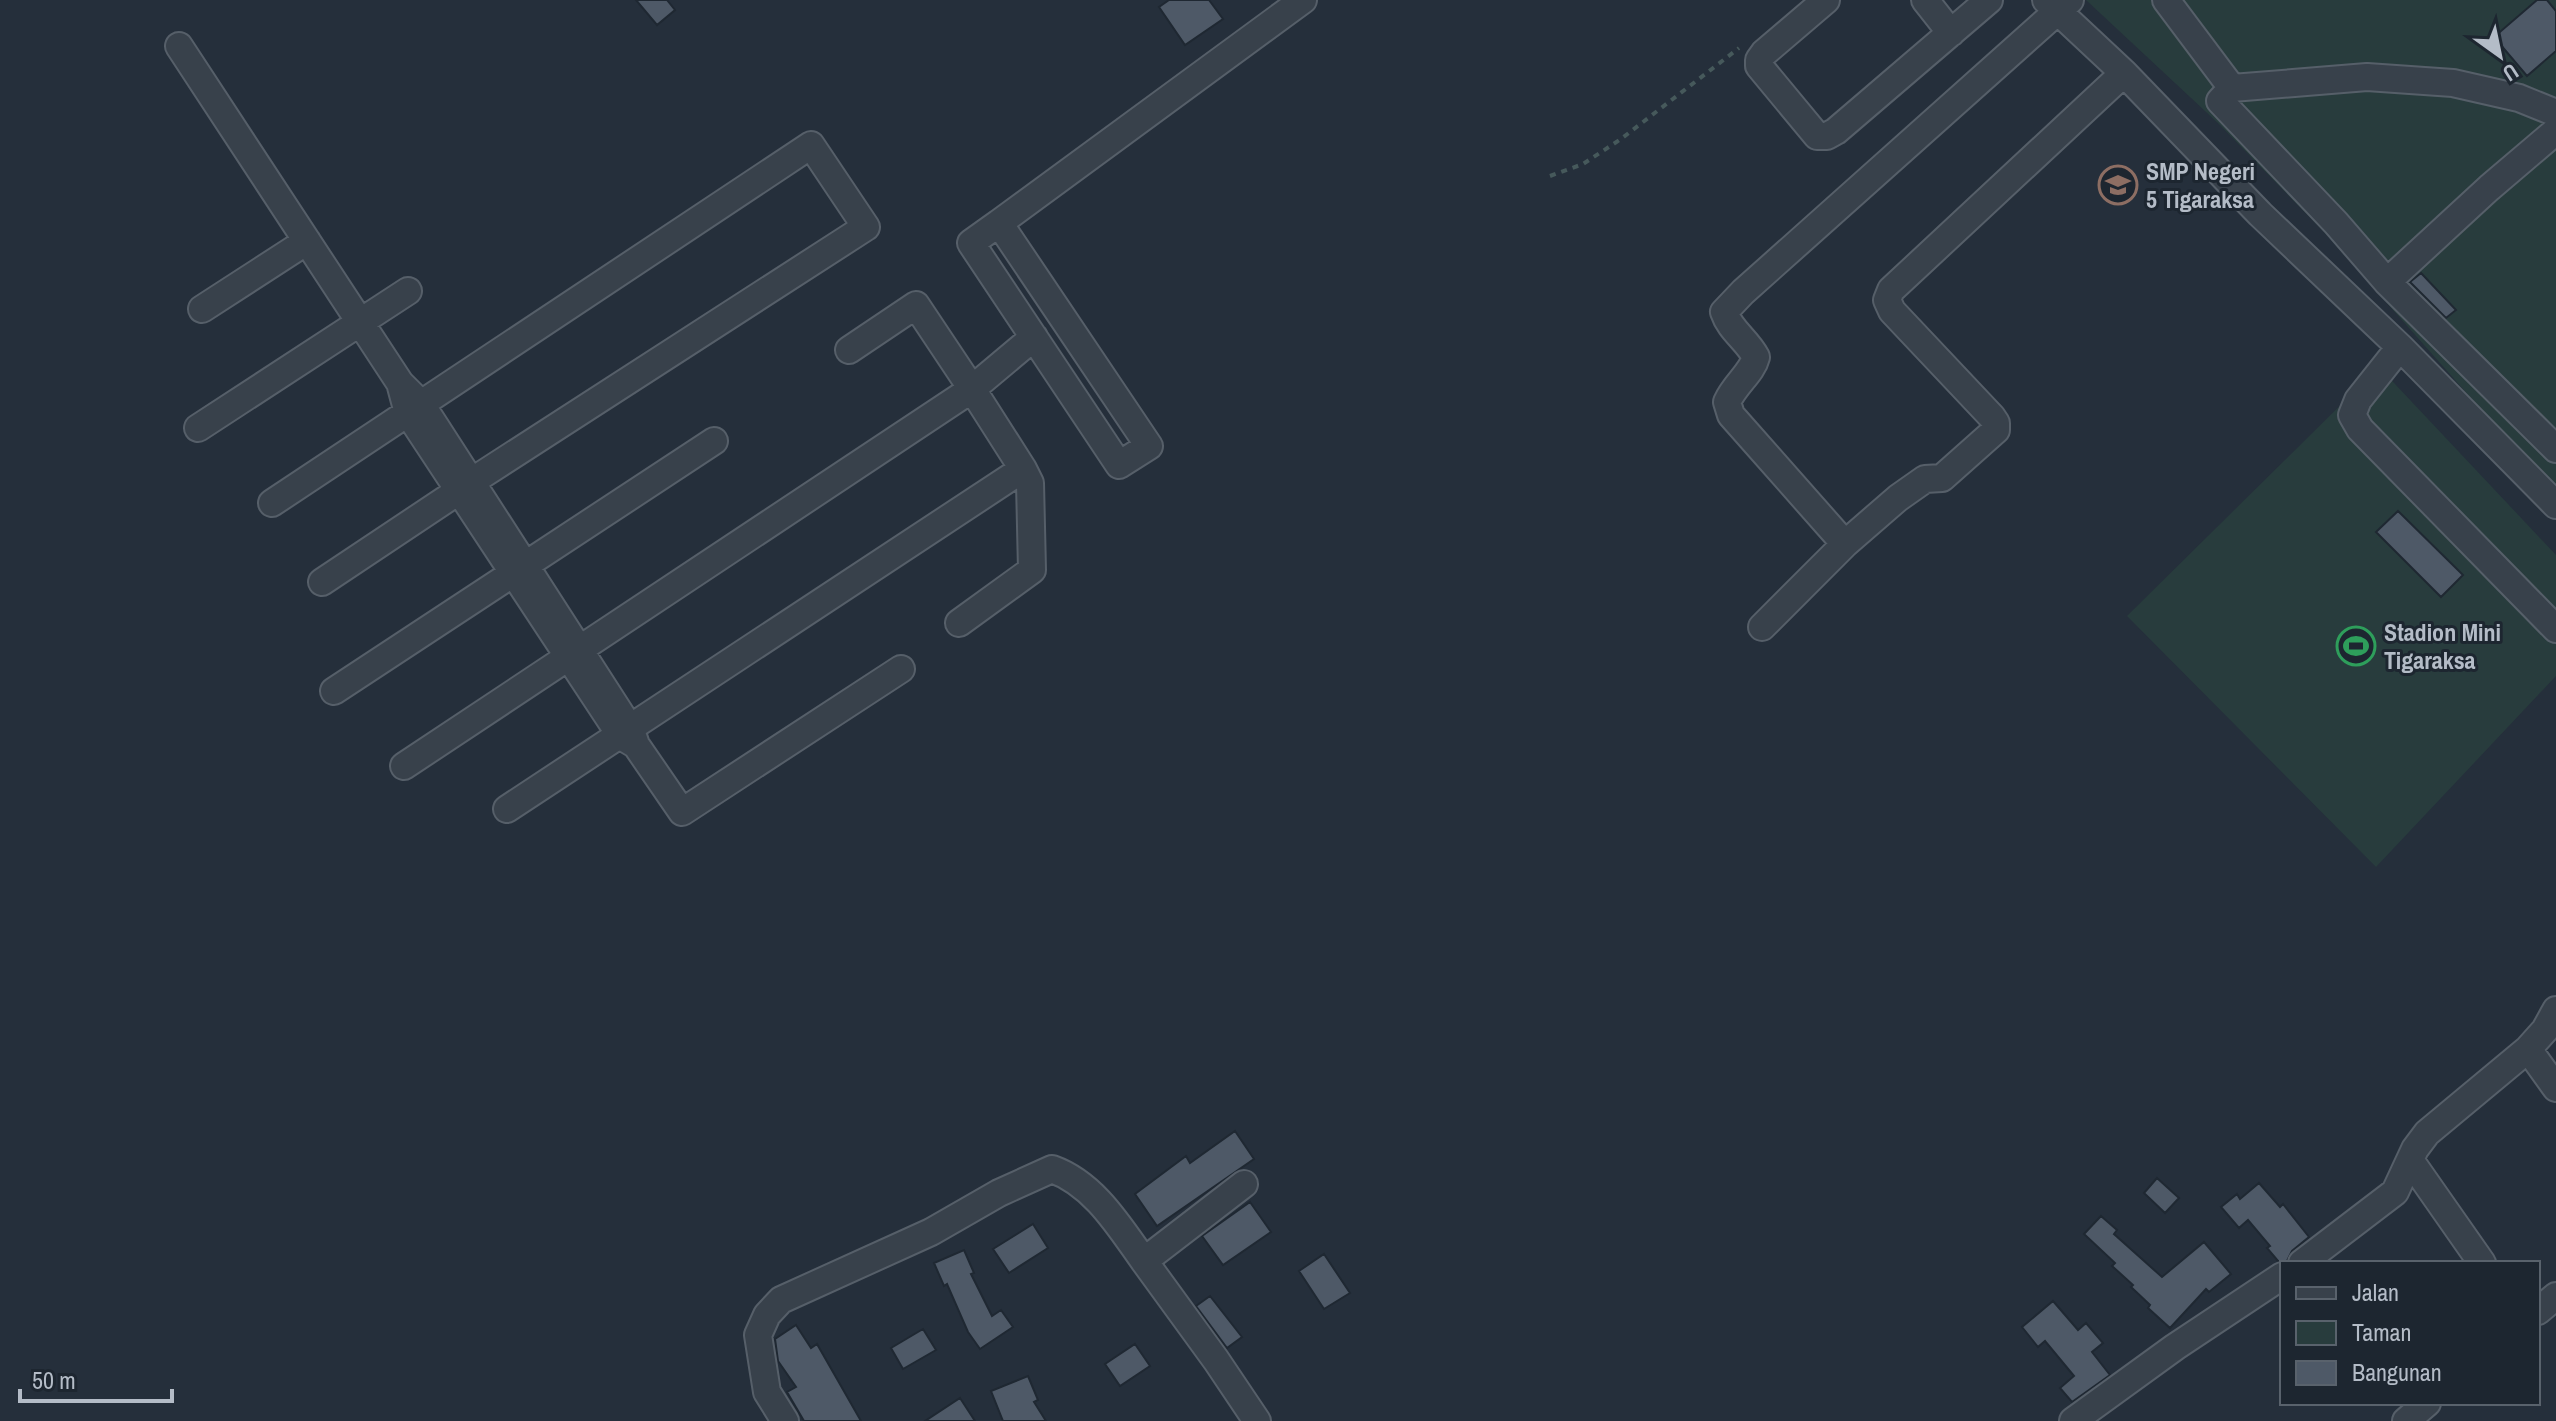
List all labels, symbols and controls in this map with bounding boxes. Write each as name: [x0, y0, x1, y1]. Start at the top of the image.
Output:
north arrow: [2460, 16, 2540, 96]
text: U: [2497, 57, 2525, 89]
place label: SMP Negeri 5 Tigaraksa: [2146, 155, 2255, 215]
school or university icon: SMP Negeri 5 Tigaraksa: [2097, 164, 2139, 206]
place label: Stadion Mini Tigaraksa: [2384, 616, 2501, 676]
sports icon: Stadion Mini Tigaraksa: [2335, 625, 2377, 667]
legend: [2280, 1261, 2540, 1405]
text: Jalan: [2352, 1276, 2399, 1308]
text: Taman: [2352, 1316, 2411, 1348]
scale bar: [20, 1353, 172, 1403]
text: Bangunan: [2352, 1356, 2442, 1388]
text: 50 m: [32, 1364, 76, 1396]

